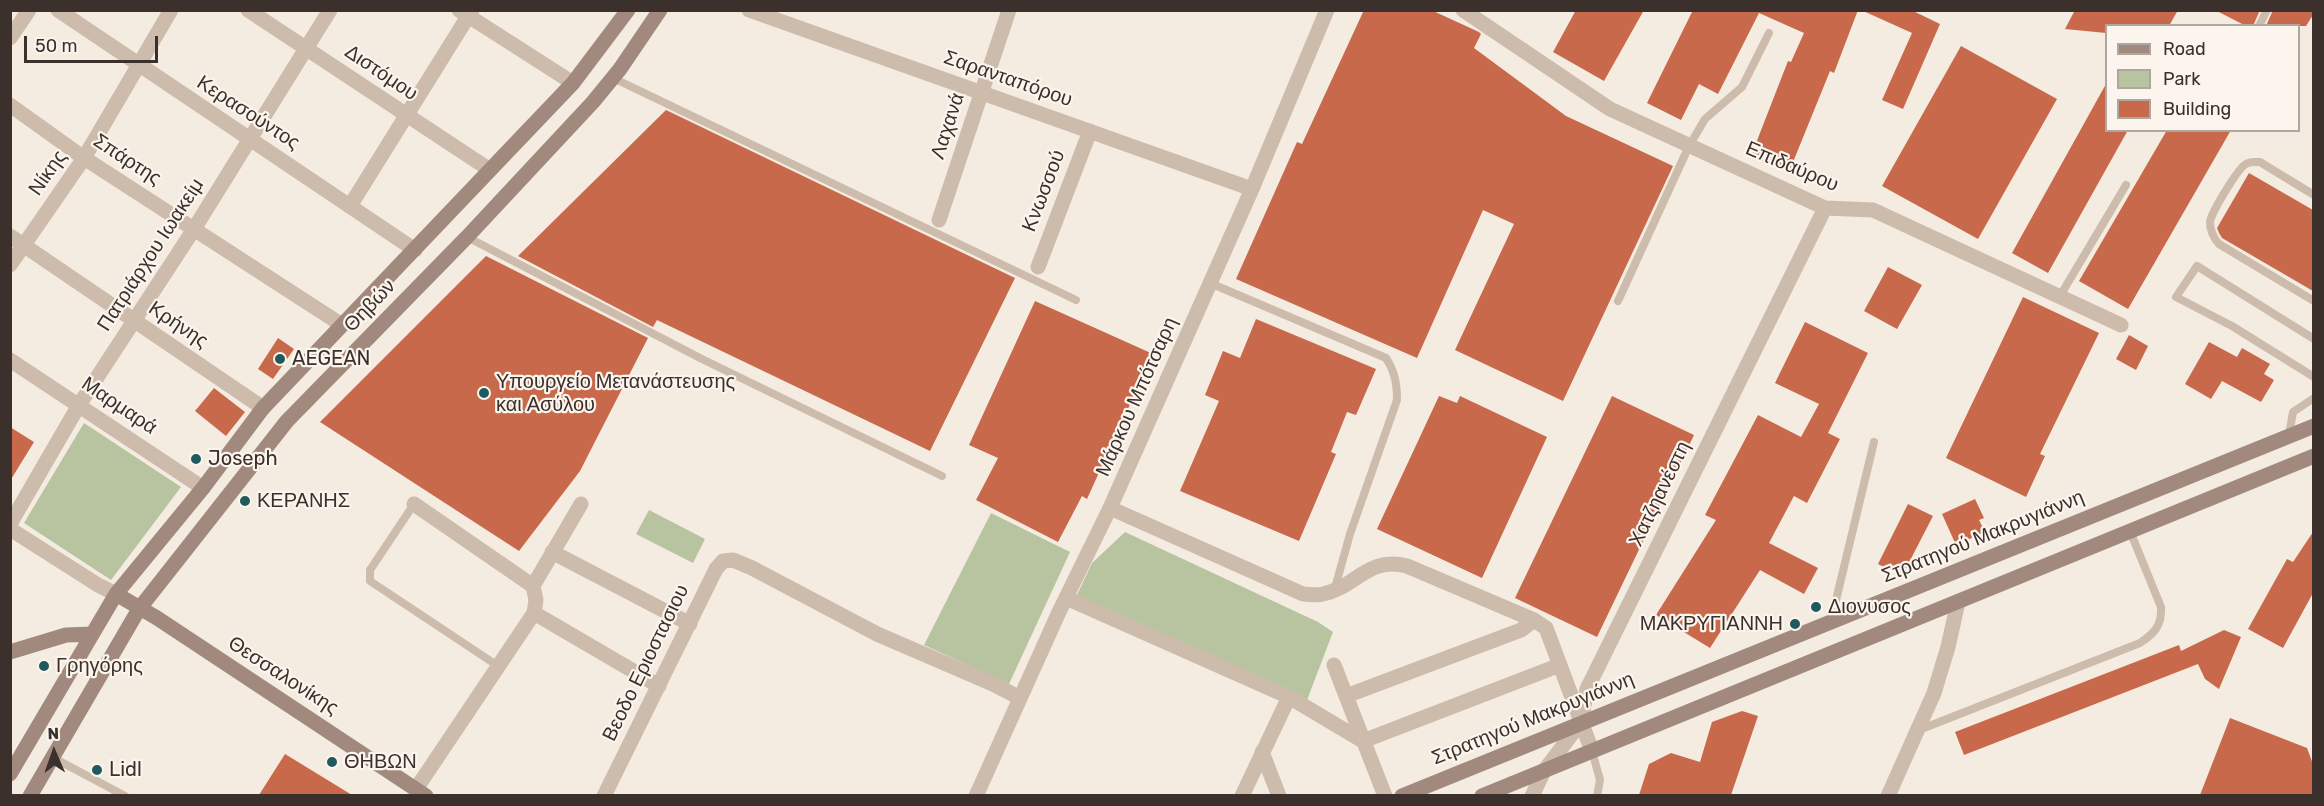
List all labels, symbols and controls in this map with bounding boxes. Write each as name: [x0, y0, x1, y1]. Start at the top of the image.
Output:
scale bar: [27, 24, 160, 62]
legend: [2105, 24, 2300, 132]
text: 50 m: [35, 35, 78, 57]
text: Road: [2163, 38, 2206, 60]
street label: Διστόμου: [340, 40, 422, 106]
street label: Σαρανταπόρου: [941, 46, 1075, 112]
text: Park: [2163, 68, 2200, 90]
street label: Κερασούντος: [192, 71, 304, 155]
street label: Λαχανά: [926, 90, 970, 162]
text: Building: [2163, 98, 2231, 120]
street label: Σπάρτης: [88, 129, 166, 191]
street label: Επιδαύρου: [1742, 137, 1842, 197]
street label: Νίκης: [24, 146, 72, 200]
street label: Κνωσσού: [1017, 147, 1071, 235]
street label: Πατριάρχου Ιωακείμ: [93, 174, 209, 336]
street label: Θηβών: [339, 275, 401, 337]
street label: Κρήνης: [144, 296, 212, 354]
street label: Μάρκου Μπότσαρη: [1091, 314, 1183, 480]
place label: AEGEAN: [292, 347, 370, 371]
marker: AEGEAN: [273, 352, 287, 366]
place label: Υπουργείο Μετανάστευσης και Ασύλου: [496, 370, 735, 417]
street label: Μαρμαρά: [77, 372, 161, 440]
marker: Υπουργείο Μετανάστευσης και Ασύλου: [477, 386, 491, 400]
street label: Χατζηανέστη: [1624, 438, 1696, 550]
place label: Joseph: [208, 447, 278, 471]
marker: Joseph: [189, 452, 203, 466]
street label: Στρατηγού Μακρυγιάννη: [1878, 485, 2088, 589]
place label: ΚΕΡΑΝΗΣ: [257, 489, 350, 513]
marker: ΚΕΡΑΝΗΣ: [238, 494, 252, 508]
street label: Βεοδο Εριοστασιου: [598, 581, 694, 745]
place label: Διονυσος: [1828, 595, 1911, 619]
marker: Διονυσος: [1809, 600, 1823, 614]
place label: ΜΑΚΡΥΓΙΑΝΝΗ: [1640, 612, 1783, 636]
marker: ΜΑΚΡΥΓΙΑΝΝΗ: [1788, 617, 1802, 631]
street label: Θεσσαλονίκης: [223, 631, 343, 721]
place label: Γρηγόρης: [56, 654, 143, 678]
marker: Γρηγόρης: [37, 659, 51, 673]
street label: Στρατηγού Μακρυγιάννη: [1428, 667, 1638, 771]
north arrow: [24, 722, 84, 782]
text: N: [47, 724, 59, 743]
place label: ΘΗΒΩΝ: [344, 750, 417, 774]
marker: ΘΗΒΩΝ: [325, 755, 339, 769]
place label: Lidl: [109, 758, 142, 782]
marker: Lidl: [90, 763, 104, 777]

